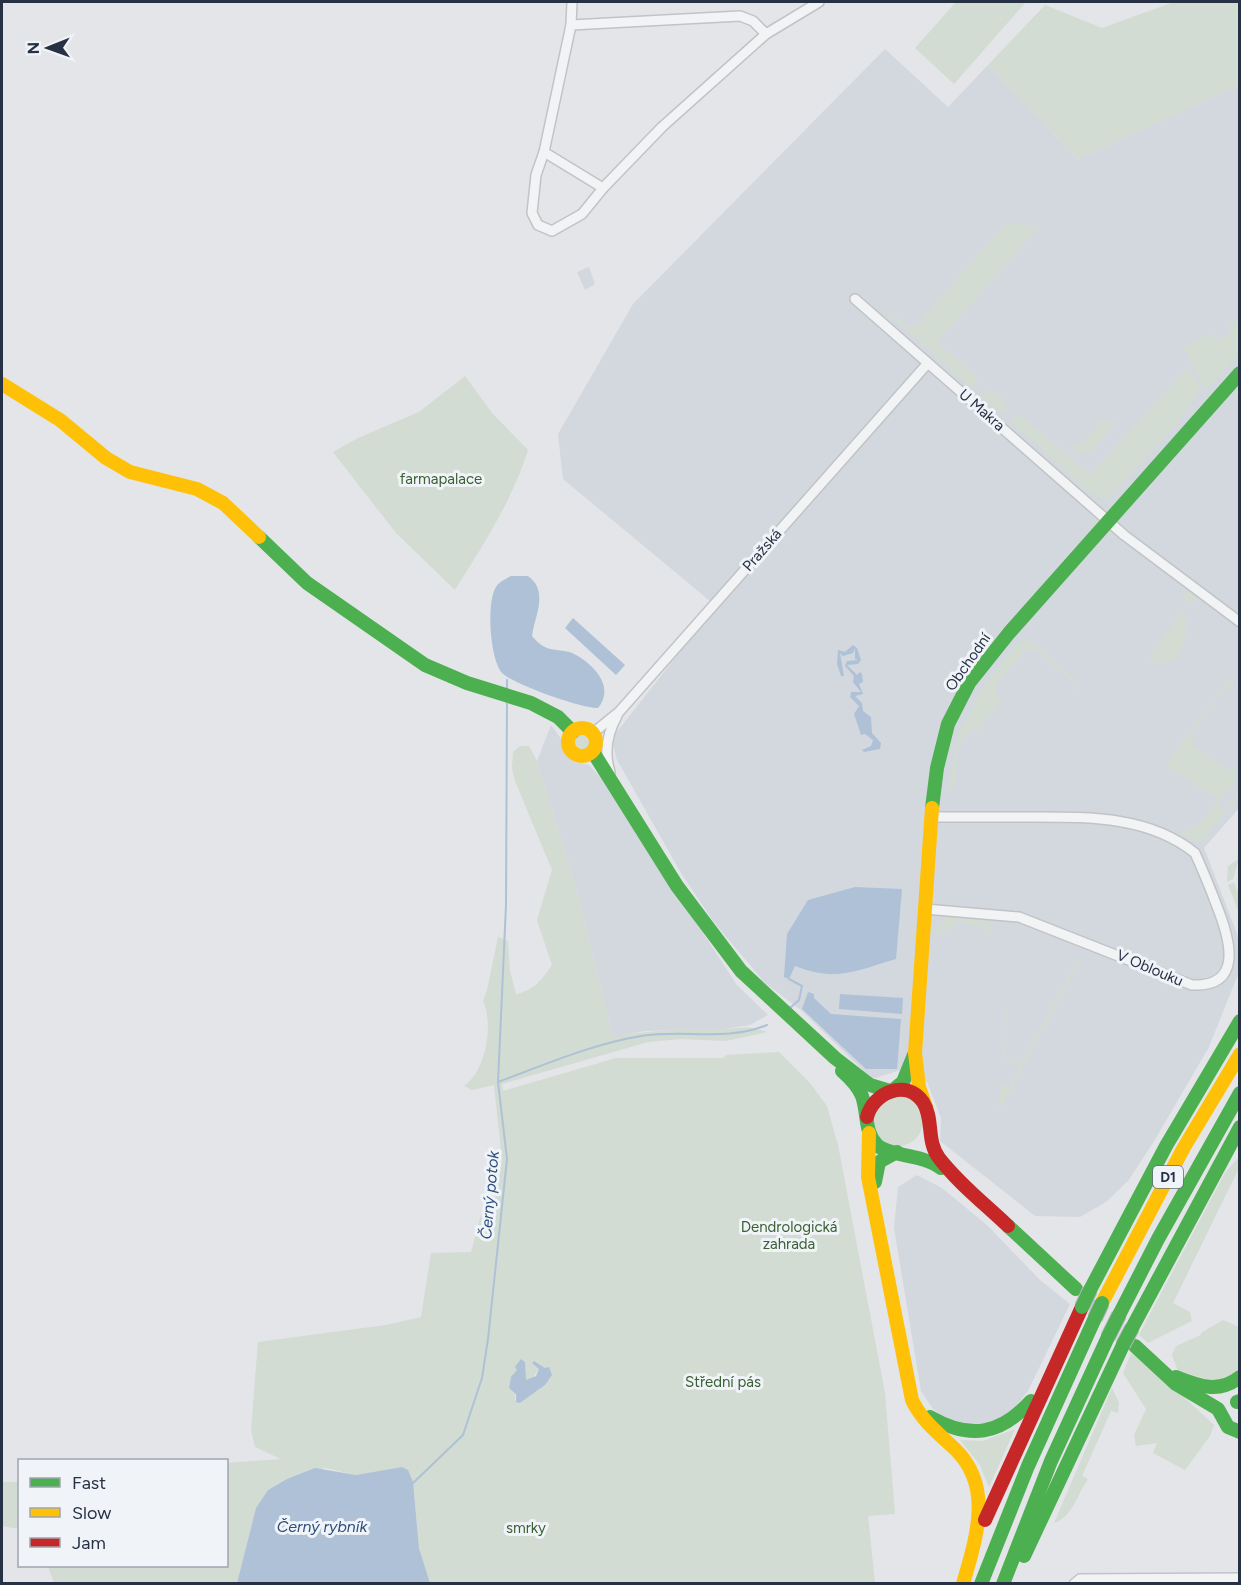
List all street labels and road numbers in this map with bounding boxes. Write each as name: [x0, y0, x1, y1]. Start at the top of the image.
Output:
street label: U Makra: [955, 385, 1009, 435]
street label: Pražská: [739, 525, 785, 575]
street label: Obchodní: [942, 628, 995, 694]
street label: V Oblouku: [1114, 946, 1186, 990]
road number: D1: [1153, 1166, 1183, 1188]

